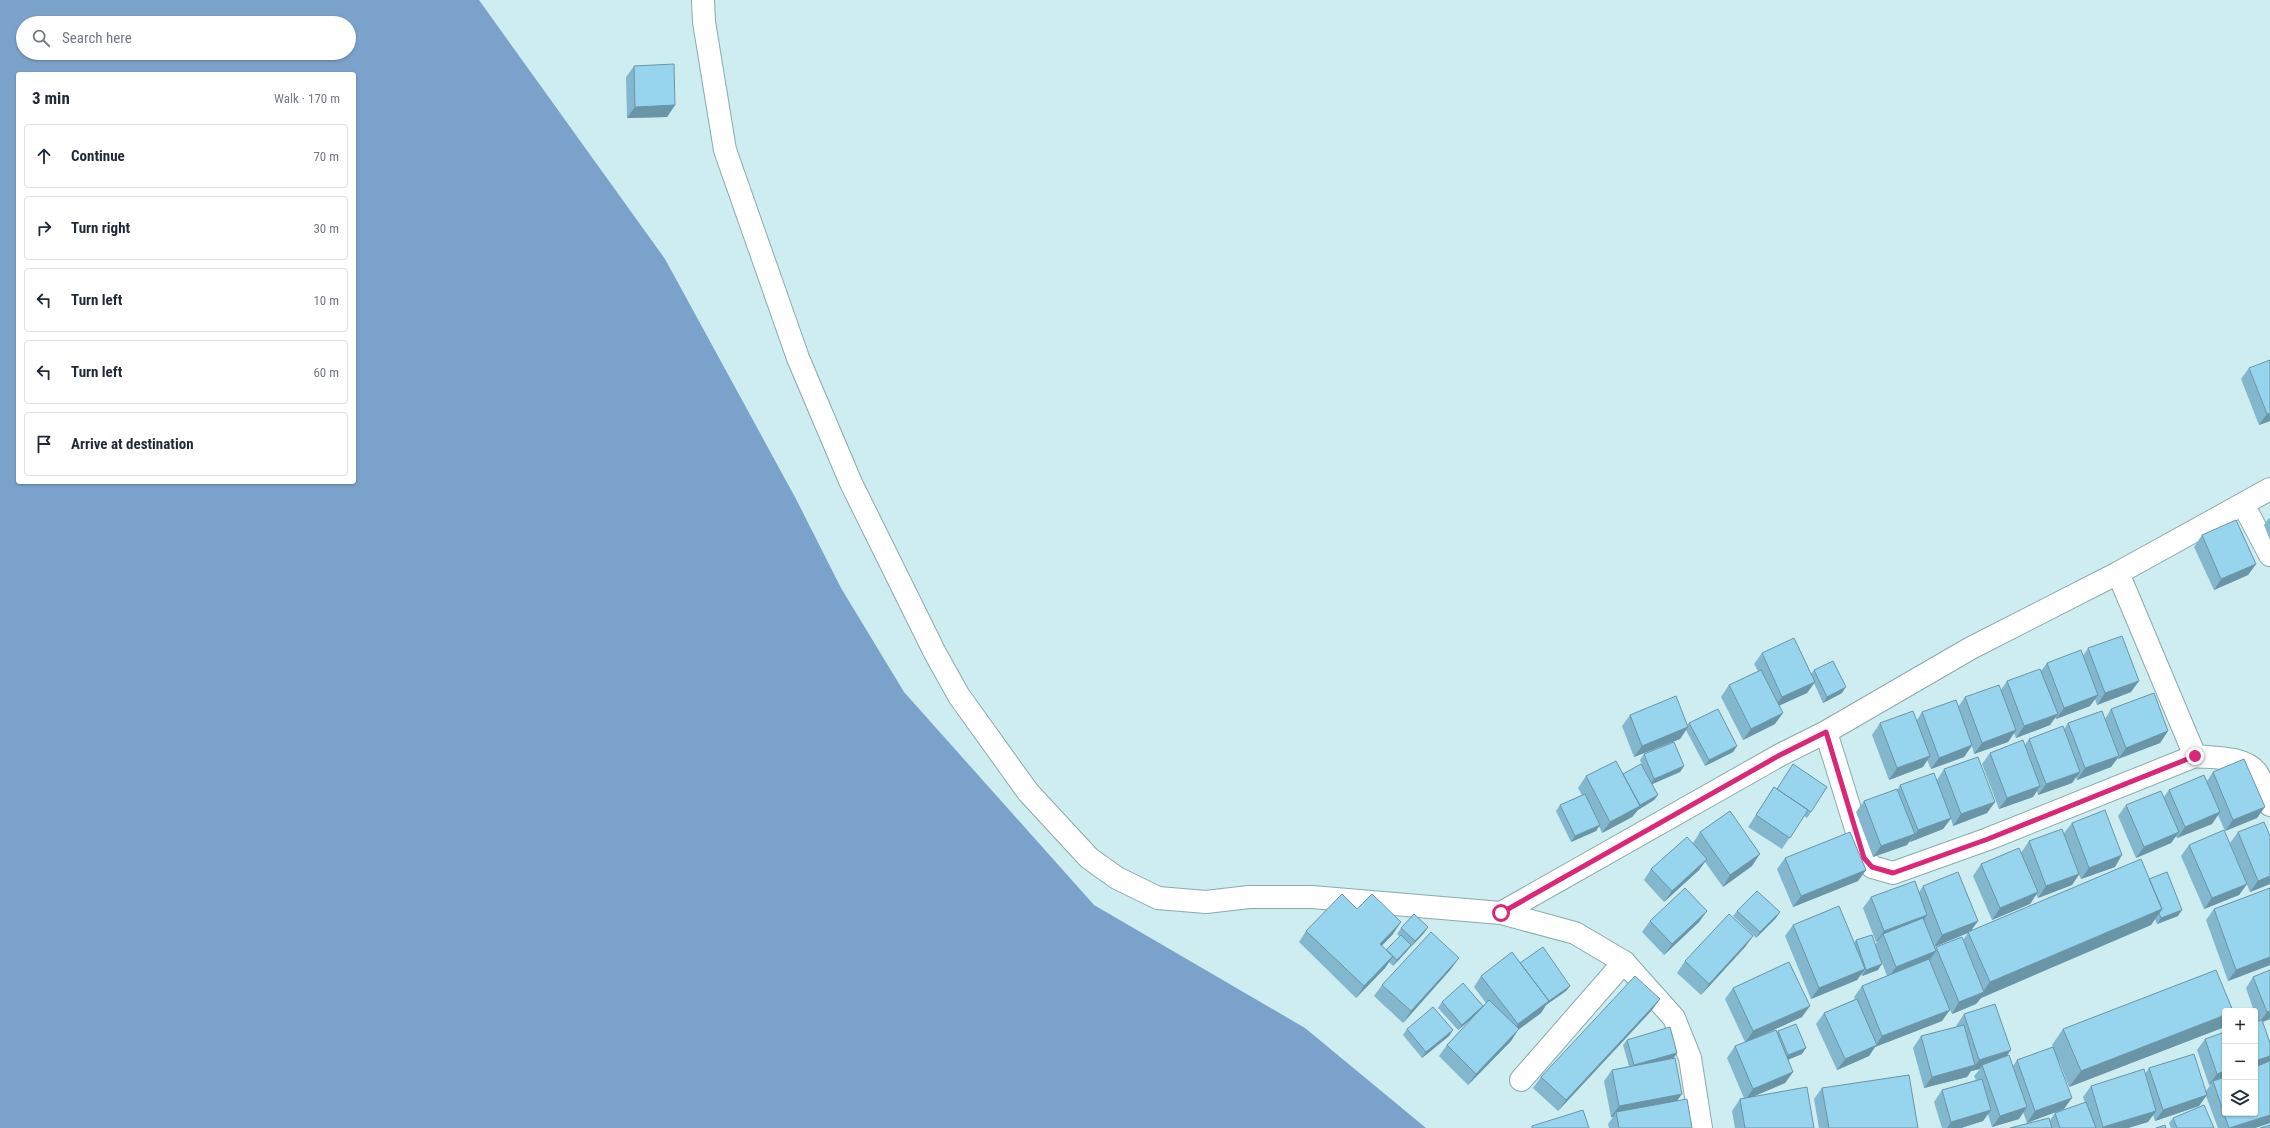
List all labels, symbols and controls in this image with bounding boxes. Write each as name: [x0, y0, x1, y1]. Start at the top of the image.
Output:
search box: [16, 16, 356, 60]
icon: search: [30, 27, 52, 49]
text: Search here: [62, 29, 132, 47]
text: 3 min: [32, 88, 70, 108]
text: Walk · 170 m: [274, 91, 340, 106]
icon: ahead: [33, 145, 55, 167]
text: Continue: [71, 147, 125, 165]
text: 70 m: [313, 149, 339, 164]
icon: right: [33, 217, 55, 239]
text: Turn right: [71, 219, 130, 237]
text: 30 m: [313, 221, 339, 236]
icon: left: [33, 289, 55, 311]
text: Turn left: [71, 291, 122, 309]
text: 10 m: [313, 293, 339, 308]
icon: left: [33, 361, 55, 383]
text: Turn left: [71, 363, 122, 381]
text: 60 m: [313, 365, 339, 380]
icon: arrive: [33, 433, 55, 455]
text: Arrive at destination: [71, 435, 194, 453]
route end: [2186, 747, 2204, 765]
route start: [1492, 904, 1510, 922]
map controls: [2222, 1008, 2258, 1116]
button: +: [2222, 1008, 2258, 1044]
button: −: [2222, 1044, 2258, 1080]
button: layers: [2222, 1080, 2258, 1116]

